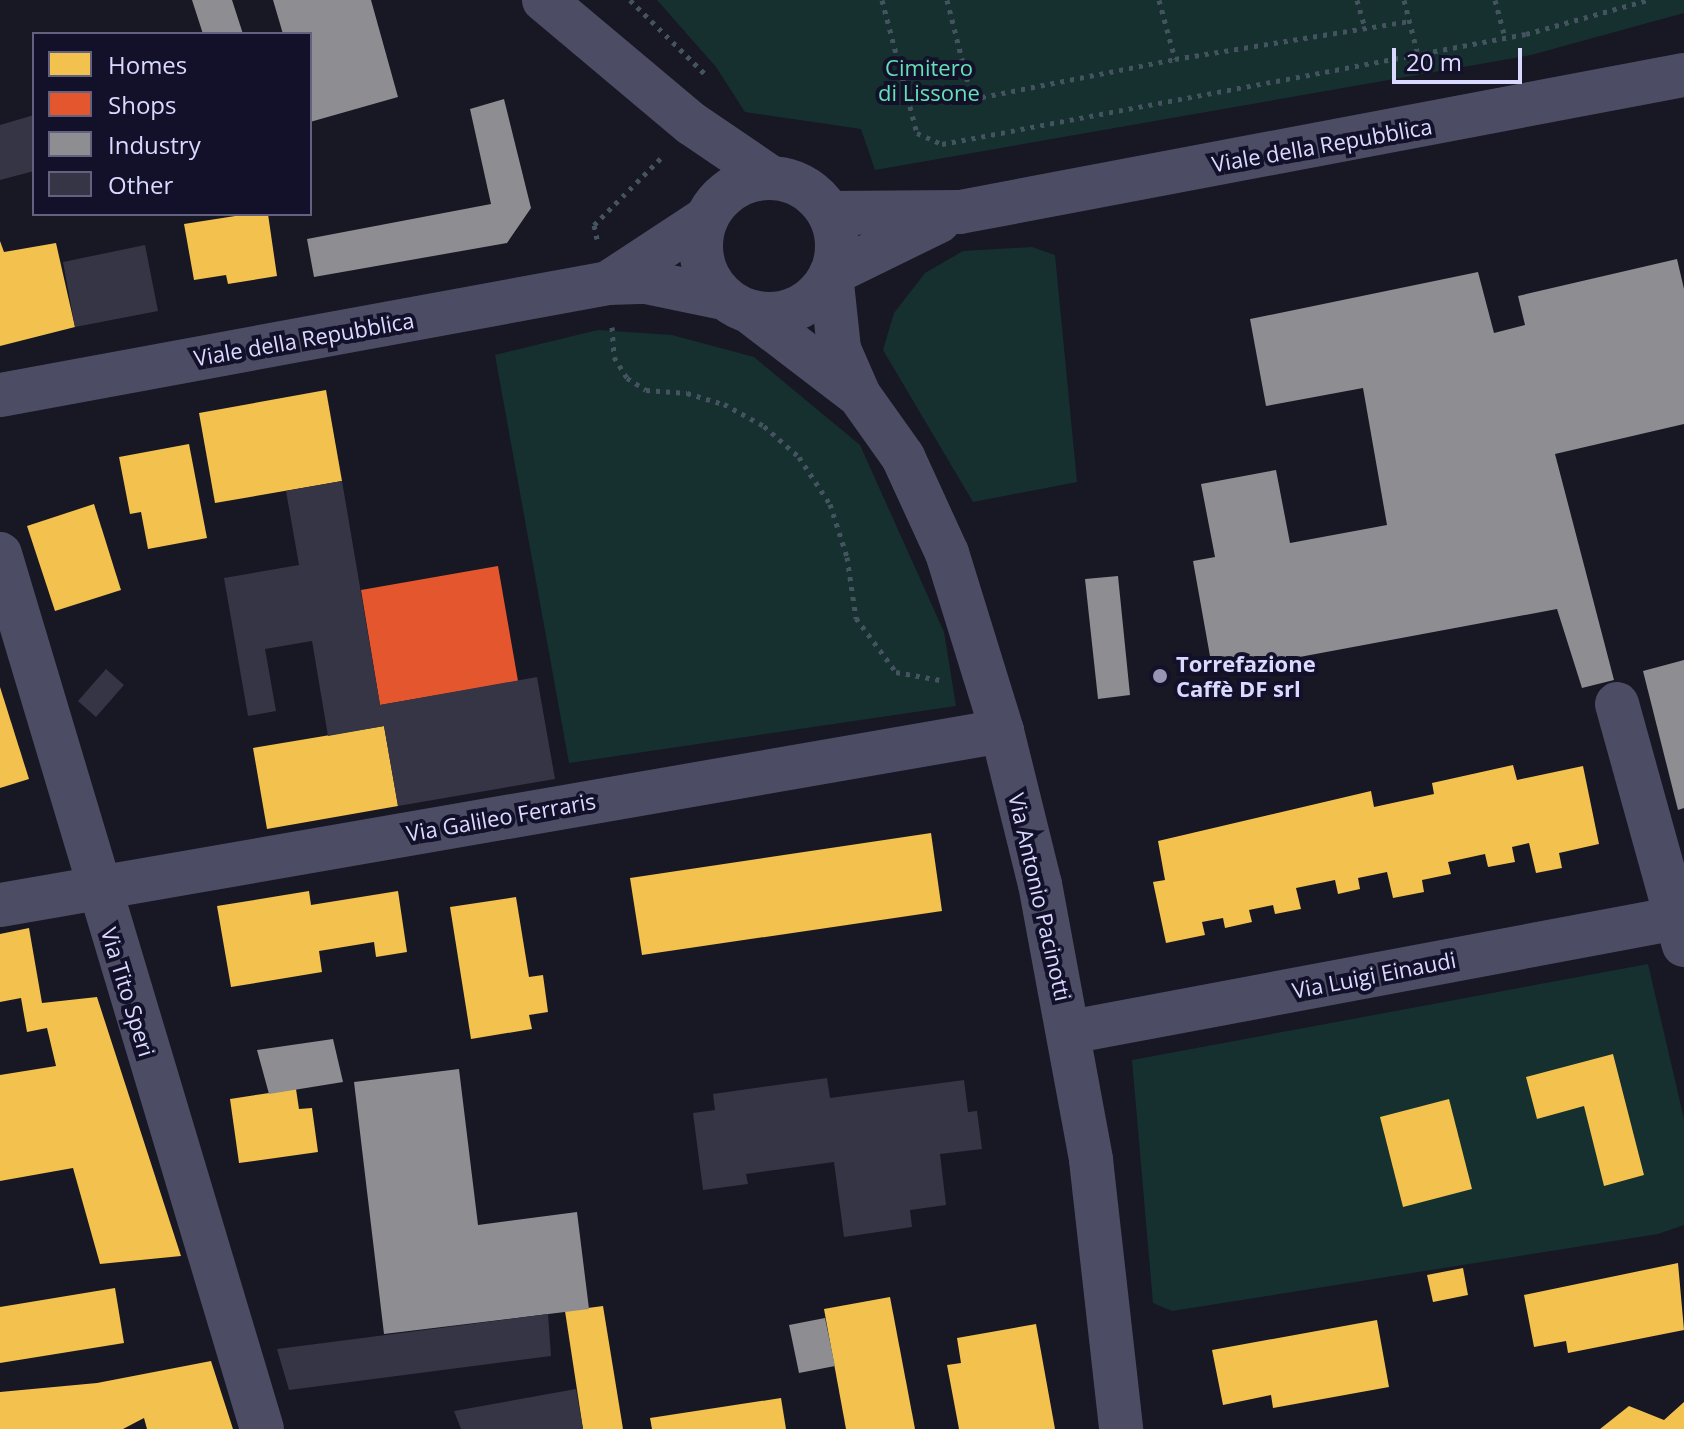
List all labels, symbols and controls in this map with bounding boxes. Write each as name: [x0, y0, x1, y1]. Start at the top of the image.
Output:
legend: [32, 32, 312, 216]
scale bar: [1396, 32, 1526, 82]
text: 20 m: [1406, 45, 1462, 78]
text: Homes: [108, 48, 187, 81]
park label: Cimitero di Lissone: [878, 54, 980, 106]
text: Shops: [108, 88, 176, 121]
street label: Viale della Repubblica: [1210, 113, 1434, 177]
text: Industry: [108, 128, 201, 161]
text: Other: [108, 168, 173, 201]
street label: Viale della Repubblica: [192, 307, 416, 371]
place label: Torrefazione Caffè DF srl: [1176, 650, 1316, 702]
marker: Torrefazione Caffè DF srl: [1151, 667, 1169, 685]
street label: Via Galileo Ferraris: [404, 787, 598, 847]
street label: Via Antonio Pacinotti: [1003, 790, 1077, 1004]
street label: Via Tito Speri: [96, 924, 160, 1060]
street label: Via Luigi Einaudi: [1290, 946, 1458, 1004]

